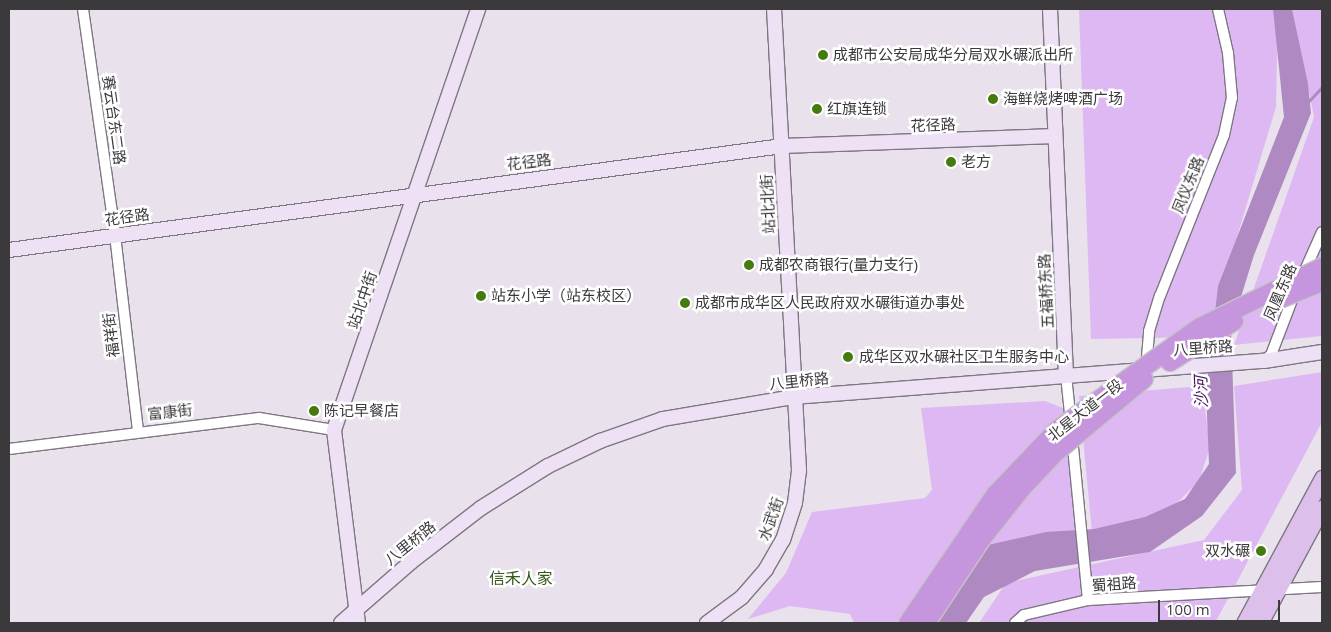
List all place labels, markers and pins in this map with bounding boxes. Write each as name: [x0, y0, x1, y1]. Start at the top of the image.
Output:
place label: 成都市公安局成华分局双水碾派出所: [833, 46, 1073, 64]
marker: 成都市公安局成华分局双水碾派出所: [817, 49, 829, 61]
place label: 海鲜烧烤啤酒广场: [1003, 90, 1123, 108]
marker: 海鲜烧烤啤酒广场: [987, 93, 999, 105]
place label: 红旗连锁: [827, 100, 887, 118]
marker: 红旗连锁: [811, 103, 823, 115]
place label: 老方: [961, 153, 991, 171]
marker: 老方: [945, 156, 957, 168]
place label: 成都农商银行(量力支行): [759, 256, 918, 274]
marker: 成都农商银行(量力支行): [743, 259, 755, 271]
place label: 站东小学（站东校区）: [491, 287, 641, 305]
marker: 站东小学（站东校区）: [475, 290, 487, 302]
place label: 成都市成华区人民政府双水碾街道办事处: [695, 294, 965, 312]
marker: 成都市成华区人民政府双水碾街道办事处: [679, 297, 691, 309]
place label: 成华区双水碾社区卫生服务中心: [859, 348, 1069, 366]
marker: 成华区双水碾社区卫生服务中心: [841, 350, 855, 364]
place label: 陈记早餐店: [324, 402, 399, 420]
marker: 陈记早餐店: [308, 405, 320, 417]
place label: 双水碾: [1205, 542, 1250, 560]
marker: 双水碾: [1254, 544, 1268, 558]

